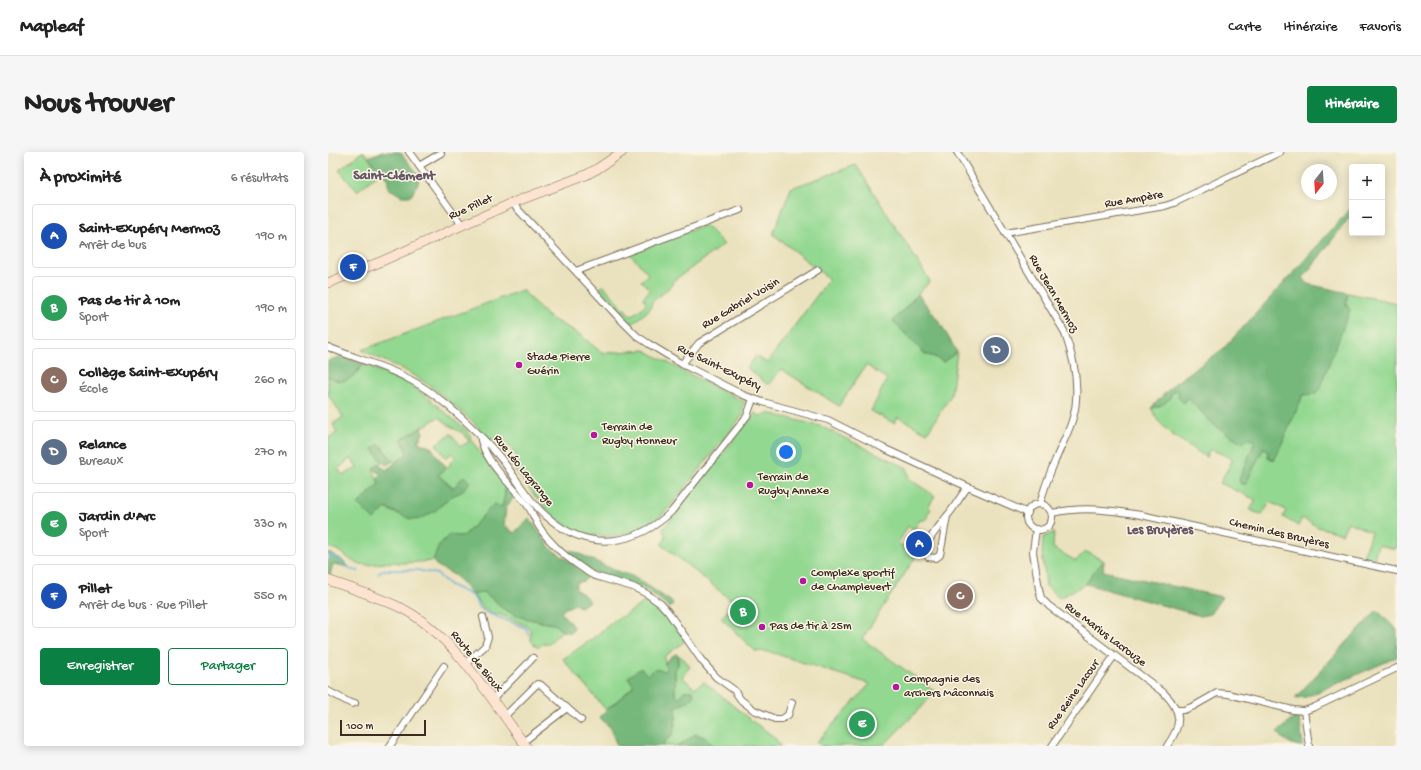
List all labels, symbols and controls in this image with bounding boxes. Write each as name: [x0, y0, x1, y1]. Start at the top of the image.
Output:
text: Mapleaf: [20, 16, 83, 39]
text: Carte: [1228, 19, 1262, 36]
text: Itinéraire: [1284, 19, 1337, 36]
text: Favoris: [1359, 19, 1401, 36]
button: Itinéraire: [1307, 86, 1397, 123]
text: Nous trouver: [24, 88, 173, 121]
north arrow: [1301, 164, 1337, 200]
map controls: [1349, 164, 1385, 236]
button: +: [1349, 164, 1385, 200]
text: À proximité: [40, 168, 121, 188]
district label: Saint-Clément: [353, 168, 436, 185]
text: 6 résultats: [231, 171, 288, 186]
street label: Rue Ampère: [1104, 188, 1165, 212]
street label: Rue Pillet: [447, 192, 496, 224]
button: −: [1349, 200, 1385, 236]
text: Saint-Exupéry Mermoz: [79, 220, 220, 238]
text: A: [50, 229, 58, 244]
text: 190 m: [256, 229, 287, 244]
text: Arrêt de bus: [79, 238, 146, 253]
pin: F: [340, 252, 366, 282]
street label: Rue Jean Mermoz: [1025, 253, 1081, 336]
street label: Rue Gabriel Voisin: [700, 275, 783, 333]
text: Pas de tir à 10m: [79, 292, 180, 310]
text: B: [51, 301, 57, 316]
text: 190 m: [256, 301, 287, 316]
text: Sport: [79, 310, 108, 325]
pin: D: [983, 335, 1009, 365]
street label: Rue Saint-Exupéry: [675, 342, 763, 394]
place label: Stade Pierre Guérin: [527, 351, 591, 379]
marker: Stade Pierre Guérin: [514, 360, 524, 370]
text: Collège Saint-Exupéry: [79, 364, 218, 382]
text: C: [50, 373, 58, 388]
text: 260 m: [254, 373, 287, 388]
text: École: [79, 382, 108, 397]
place label: Terrain de Rugby Honneur: [601, 421, 678, 449]
marker: Terrain de Rugby Honneur: [589, 430, 599, 440]
street label: Rue Léo Lagrange: [490, 432, 557, 510]
text: Relance: [79, 436, 126, 454]
your location: [776, 442, 796, 462]
text: D: [50, 445, 58, 460]
text: 270 m: [254, 445, 287, 460]
text: Bureaux: [79, 454, 123, 469]
place label: Terrain de Rugby Annexe: [757, 471, 830, 499]
marker: Terrain de Rugby Annexe: [745, 480, 755, 490]
text: Jardin d'Arc: [79, 508, 155, 526]
street label: Chemin des Bruyères: [1228, 516, 1331, 552]
text: E: [50, 517, 58, 532]
text: 330 m: [254, 517, 287, 532]
district label: Les Bruyères: [1127, 523, 1194, 538]
text: Sport: [79, 526, 108, 541]
pin: A: [906, 529, 932, 559]
place label: Complexe sportif de Champlevert: [811, 567, 896, 595]
marker: Complexe sportif de Champlevert: [798, 576, 808, 586]
text: Pillet: [79, 580, 111, 598]
pin: C: [947, 581, 973, 611]
text: F: [51, 589, 57, 604]
text: 550 m: [254, 589, 287, 604]
pin: B: [730, 597, 756, 627]
text: Arrêt de bus · Rue Pillet: [79, 598, 207, 613]
street label: Rue Marius Lacrouze: [1061, 600, 1149, 671]
place label: Pas de tir à 25m: [769, 620, 852, 634]
marker: Pas de tir à 25m: [757, 622, 767, 632]
street label: Route de Bioux: [447, 628, 505, 696]
button: Enregistrer: [40, 648, 160, 685]
button: Partager: [168, 648, 288, 685]
street label: Rue Reine Lacour: [1045, 656, 1104, 733]
place label: Compagnie des archers Mâconnais: [904, 673, 994, 701]
marker: Compagnie des archers Mâconnais: [891, 682, 901, 692]
pin: E: [849, 709, 875, 739]
scale bar: [340, 718, 426, 737]
text: 100 m: [346, 721, 373, 733]

